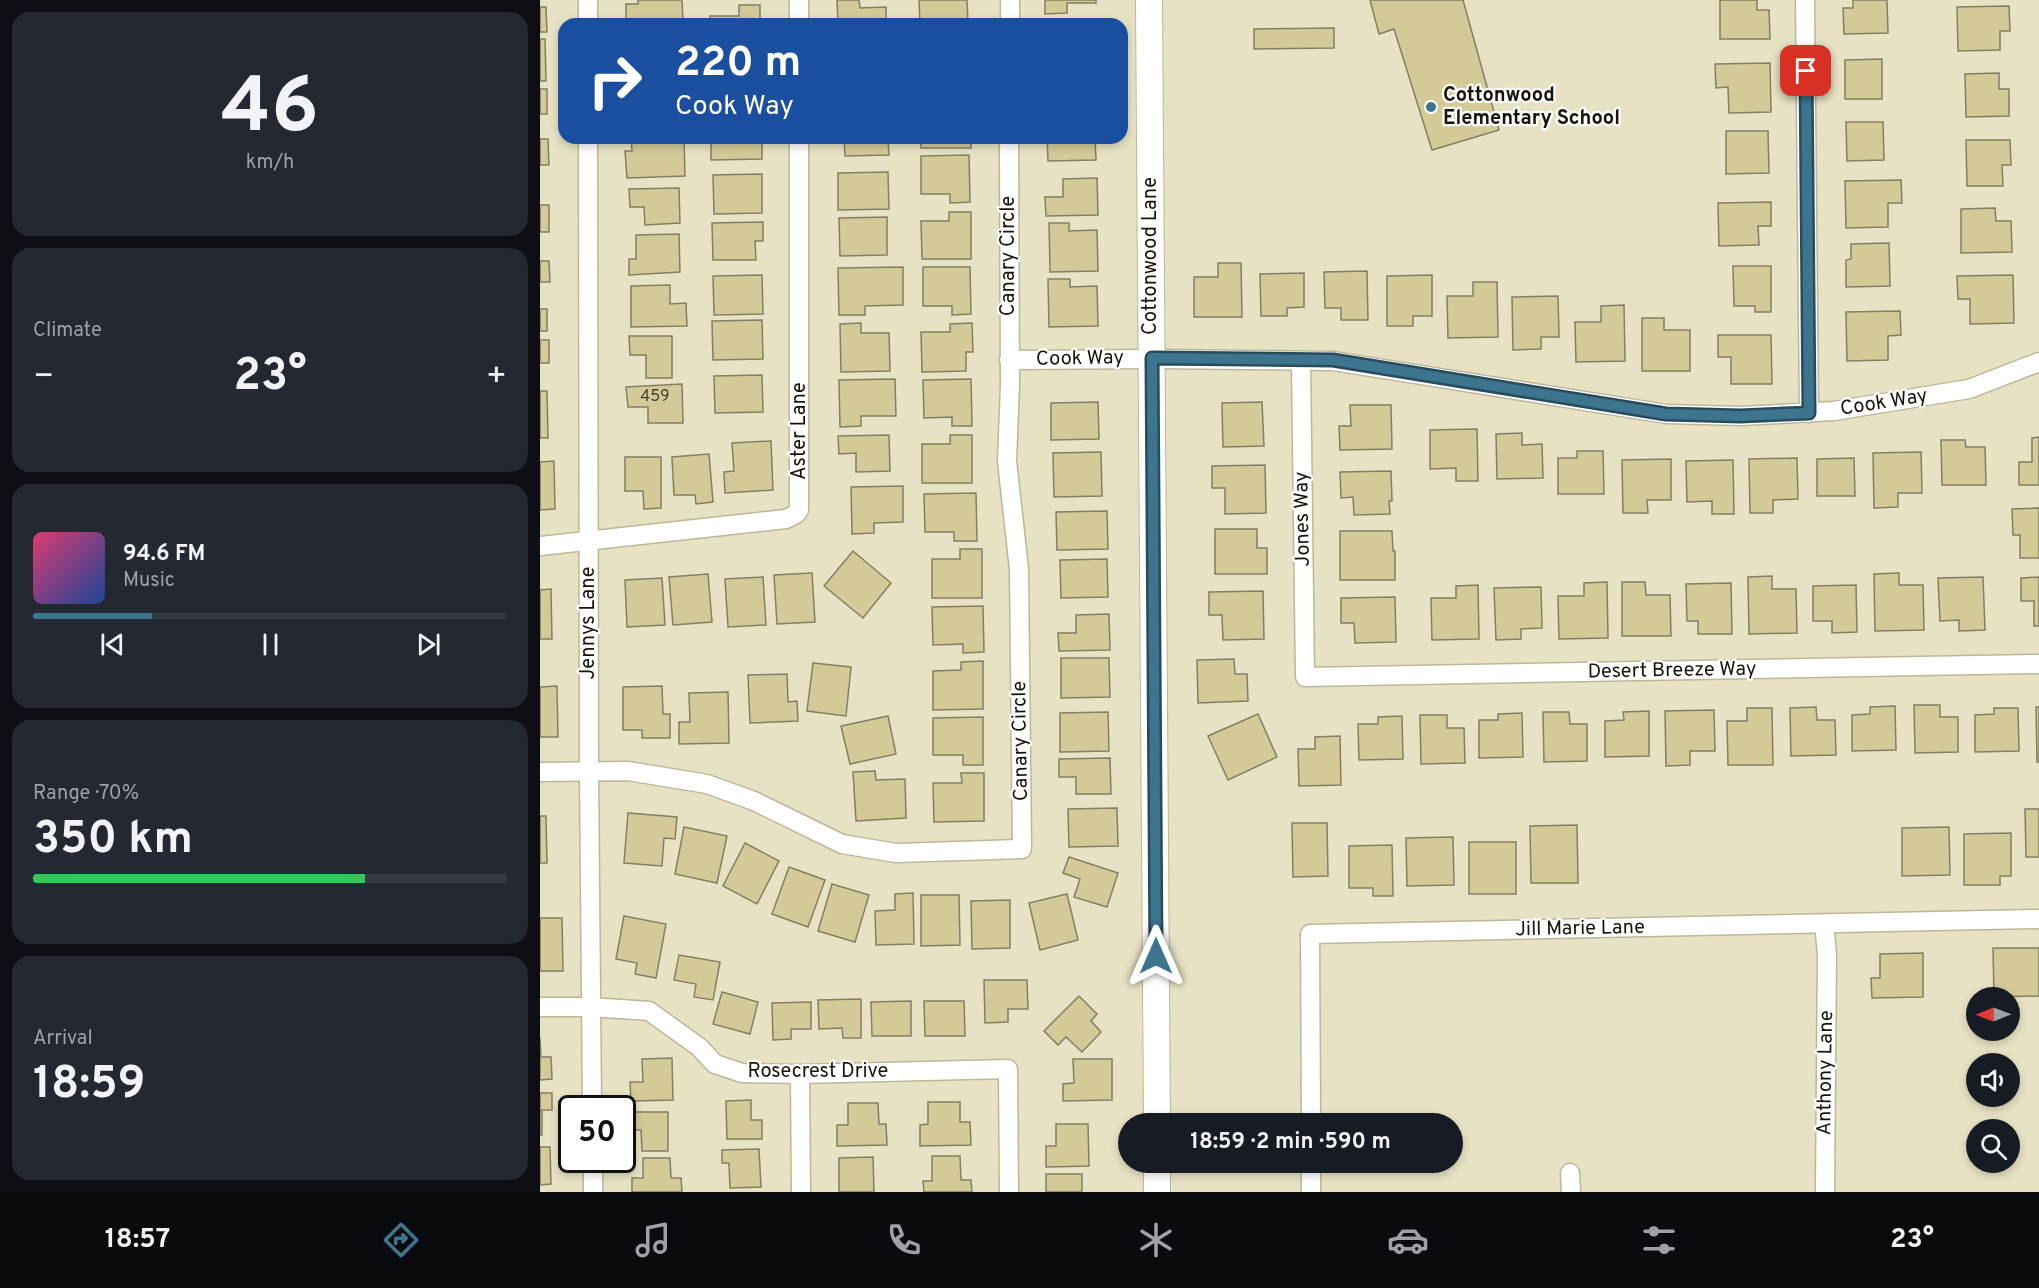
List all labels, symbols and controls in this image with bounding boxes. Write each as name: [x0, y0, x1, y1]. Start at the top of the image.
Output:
text: 220 m: [675, 38, 801, 91]
icon: right: [576, 42, 654, 120]
pin: [1780, 45, 1831, 96]
icon: arrive: [1789, 54, 1822, 87]
text: 46: [221, 61, 319, 160]
place label: Cottonwood Elementary School: [1443, 83, 1620, 132]
text: Cook Way: [675, 90, 794, 124]
marker: Cottonwood Elementary School: [1424, 100, 1438, 114]
text: km/h: [246, 150, 294, 176]
street label: Cottonwood Lane: [1138, 177, 1164, 335]
street label: Canary Circle: [996, 196, 1022, 316]
text: Climate: [33, 318, 102, 344]
street label: Cook Way: [1036, 345, 1124, 373]
text: 23°: [233, 349, 307, 406]
text: −: [33, 357, 54, 399]
text: +: [486, 357, 507, 399]
street label: Aster Lane: [787, 382, 813, 480]
street label: Cook Way: [1839, 383, 1929, 423]
house number: 459: [640, 387, 670, 407]
street label: Jones Way: [1289, 471, 1317, 567]
text: 94.6 FM: [123, 541, 205, 568]
street label: Jennys Lane: [576, 566, 602, 680]
text: Music: [123, 568, 175, 594]
icon: previous: [96, 628, 129, 661]
icon: pause: [254, 628, 287, 661]
icon: next: [412, 628, 445, 661]
street label: Desert Breeze Way: [1587, 657, 1757, 685]
street label: Canary Circle: [1007, 681, 1035, 801]
text: Range · 70%: [33, 781, 139, 807]
text: 350 km: [33, 812, 193, 869]
street label: Jill Marie Lane: [1515, 915, 1645, 943]
position arrow: [1124, 924, 1188, 988]
north arrow: [1966, 987, 2020, 1041]
map controls: [1966, 987, 2020, 1173]
street label: Anthony Lane: [1812, 1010, 1840, 1136]
text: Arrival: [33, 1026, 93, 1052]
button: sound: [1966, 1053, 2020, 1107]
text: 18:59: [33, 1057, 145, 1114]
street label: Rosecrest Drive: [748, 1059, 888, 1085]
speed limit sign: 50: [558, 1095, 636, 1173]
button: search: [1966, 1119, 2020, 1173]
text: 18:59 · 2 min · 590 m: [1190, 1129, 1391, 1156]
icon: directions: [380, 1219, 422, 1261]
icon: music: [632, 1219, 674, 1261]
icon: phone: [883, 1219, 925, 1261]
icon: climate: [1135, 1219, 1177, 1261]
icon: car: [1387, 1219, 1429, 1261]
icon: filters: [1638, 1219, 1680, 1261]
text: 18:57: [105, 1223, 170, 1257]
text: 23°: [1890, 1223, 1934, 1257]

